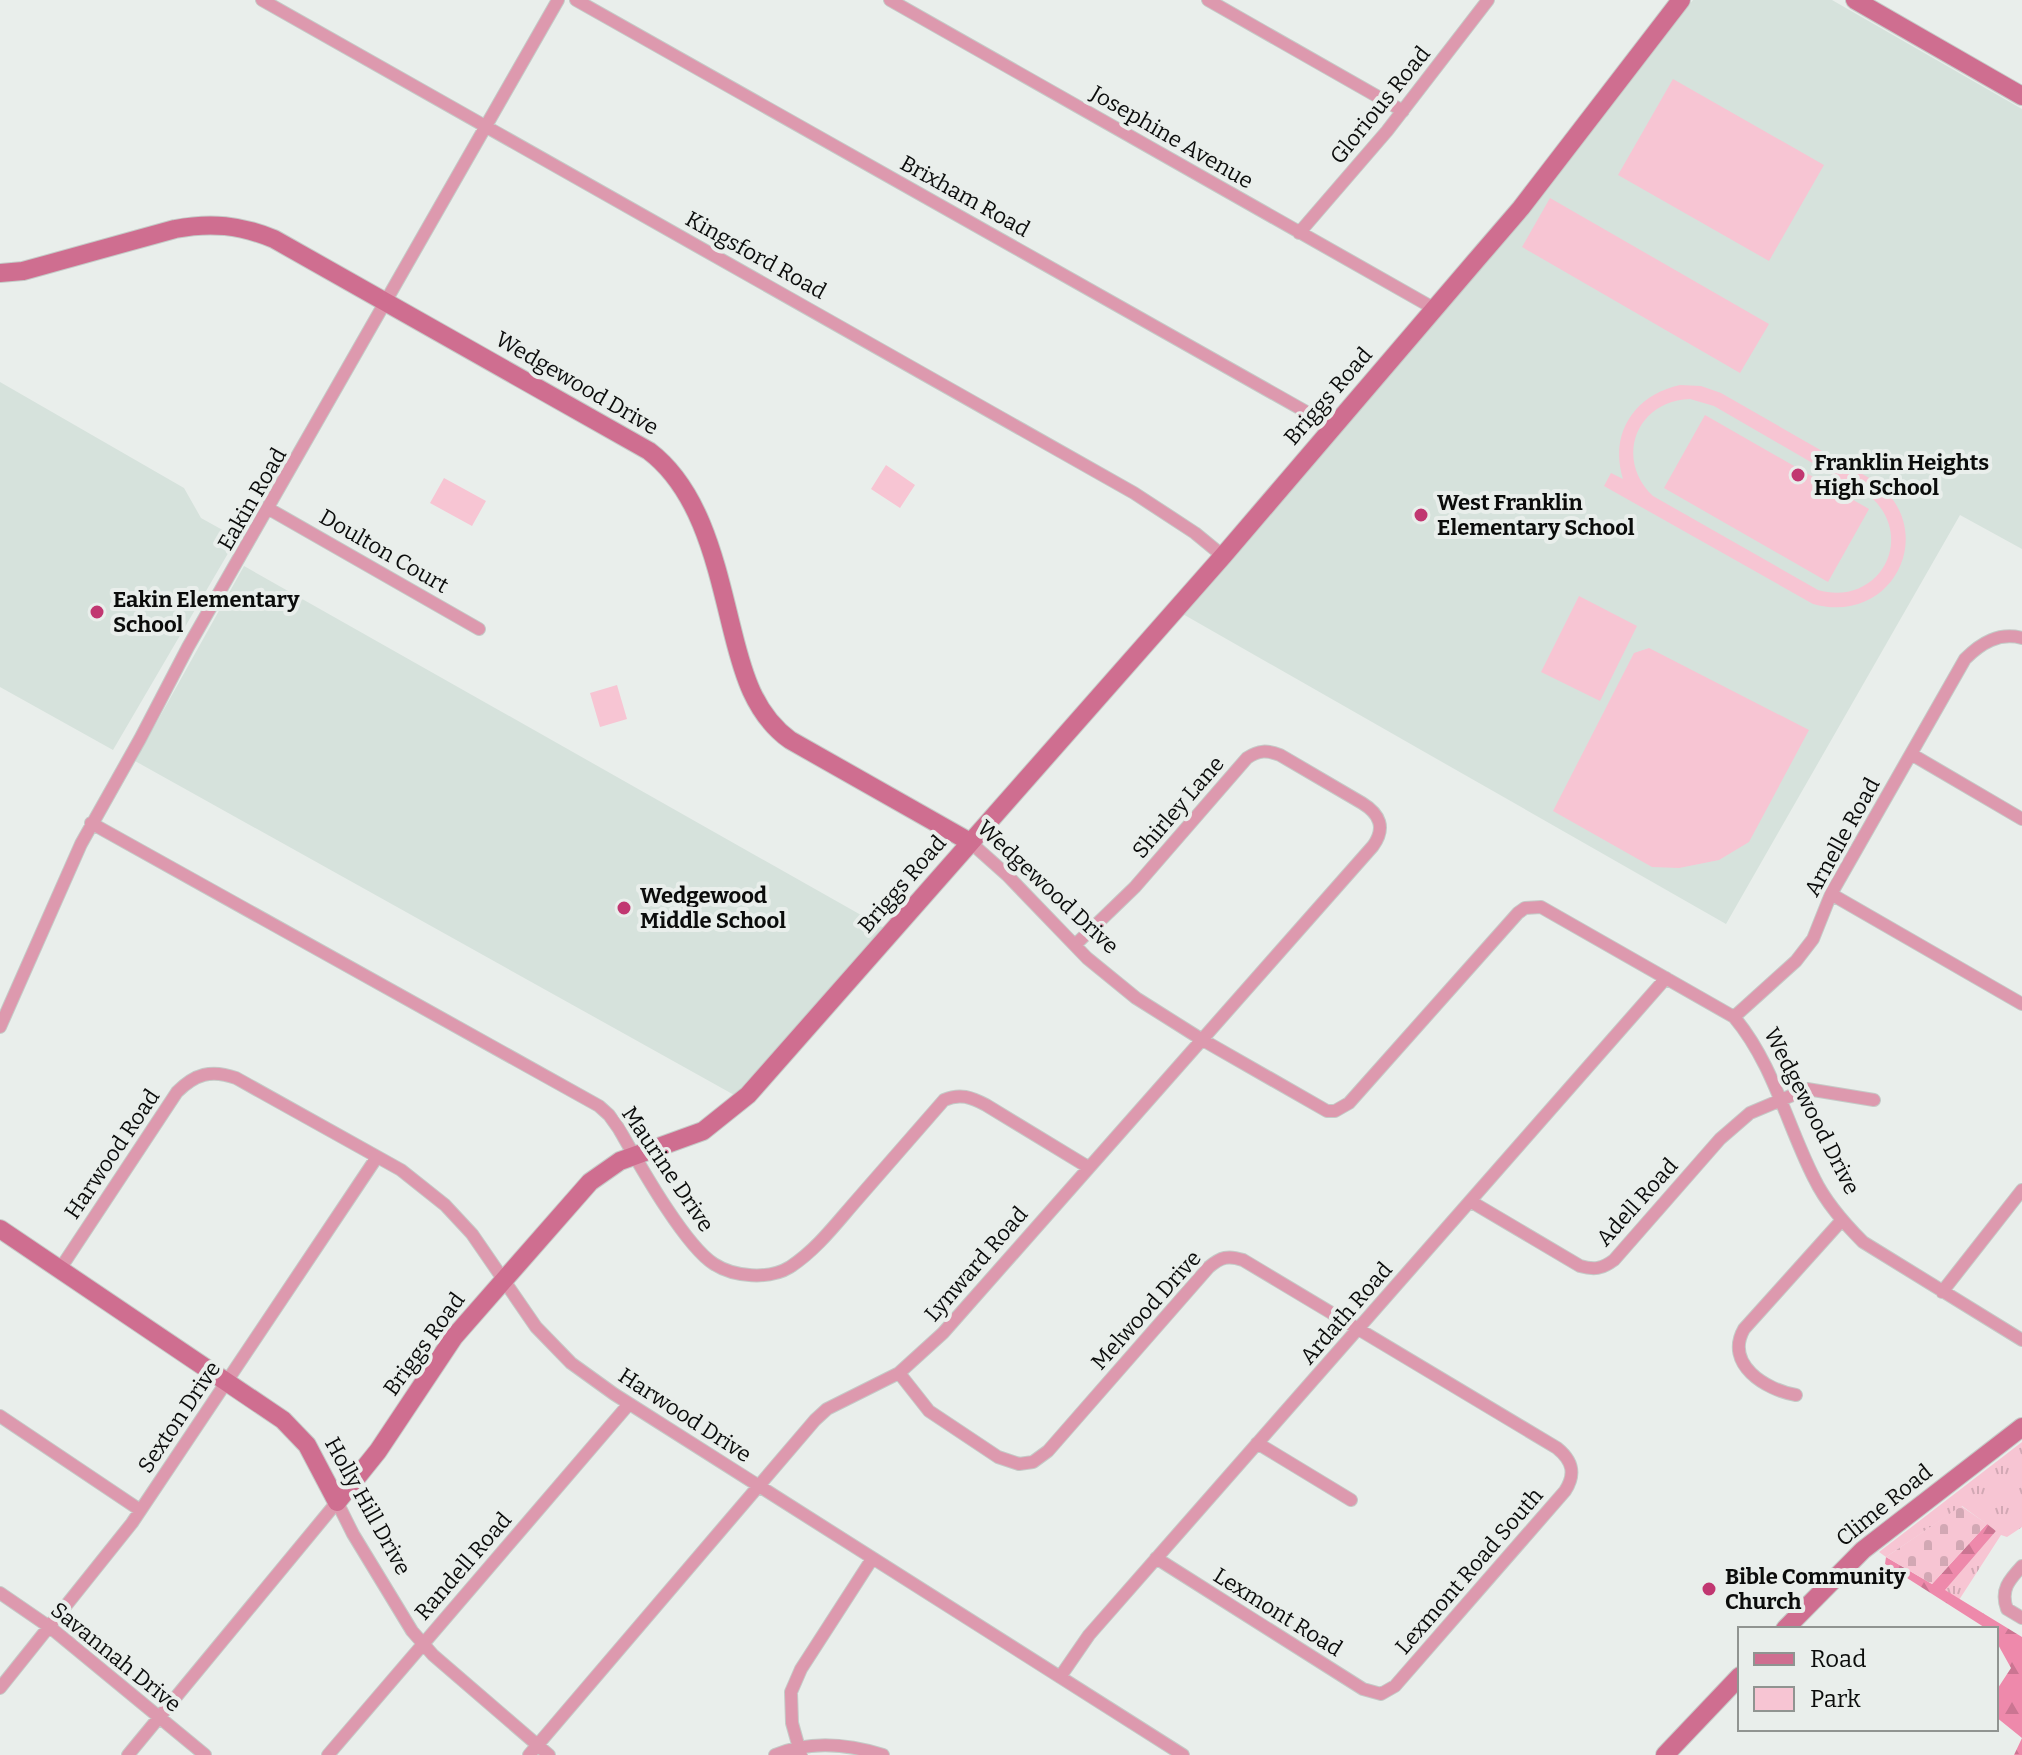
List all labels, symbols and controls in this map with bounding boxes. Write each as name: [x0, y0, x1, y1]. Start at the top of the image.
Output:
street label: Glorious Road: [1324, 41, 1436, 169]
street label: Josephine Avenue: [1085, 79, 1258, 195]
street label: Brixham Road: [895, 149, 1035, 243]
street label: Kingsford Road: [681, 205, 831, 305]
street label: Wedgewood Drive: [491, 325, 663, 441]
street label: Briggs Road: [1278, 342, 1378, 450]
street label: Eakin Road: [212, 443, 292, 555]
place label: Franklin Heights High School: [1814, 449, 1989, 501]
marker: Franklin Heights High School: [1789, 466, 1807, 484]
place label: West Franklin Elementary School: [1437, 489, 1635, 541]
street label: Doulton Court: [315, 503, 453, 599]
marker: West Franklin Elementary School: [1412, 506, 1430, 524]
place label: Eakin Elementary School: [113, 586, 300, 638]
marker: Eakin Elementary School: [88, 603, 106, 621]
street label: Shirley Lane: [1126, 750, 1230, 864]
street label: Arnelle Road: [1798, 773, 1886, 901]
street label: Wedgewood Drive: [972, 814, 1124, 960]
street label: Briggs Road: [852, 830, 952, 938]
place label: Wedgewood Middle School: [640, 882, 786, 934]
marker: Wedgewood Middle School: [615, 899, 633, 917]
street label: Wedgewood Drive: [1758, 1023, 1866, 1199]
street label: Harwood Road: [59, 1084, 165, 1224]
street label: Maurine Drive: [616, 1101, 720, 1237]
street label: Adell Road: [1590, 1152, 1684, 1252]
street label: Lynward Road: [919, 1201, 1033, 1327]
street label: Melwood Drive: [1085, 1245, 1207, 1375]
street label: Ardath Road: [1294, 1256, 1398, 1370]
street label: Briggs Road: [378, 1287, 470, 1401]
street label: Sexton Drive: [132, 1356, 226, 1478]
street label: Harwood Drive: [613, 1362, 757, 1468]
street label: Holly Hill Drive: [319, 1432, 417, 1580]
street label: Clime Road: [1831, 1458, 1937, 1552]
street label: Lexmont Road South: [1389, 1482, 1549, 1660]
street label: Randell Road: [409, 1507, 517, 1625]
street label: Lexmont Road: [1209, 1562, 1347, 1662]
place label: Bible Community Church: [1725, 1563, 1906, 1615]
marker: Bible Community Church: [1700, 1580, 1718, 1598]
street label: Savannah Drive: [46, 1596, 186, 1718]
legend: [1738, 1627, 1998, 1731]
text: Road: [1810, 1645, 1866, 1673]
text: Park: [1810, 1685, 1861, 1713]

